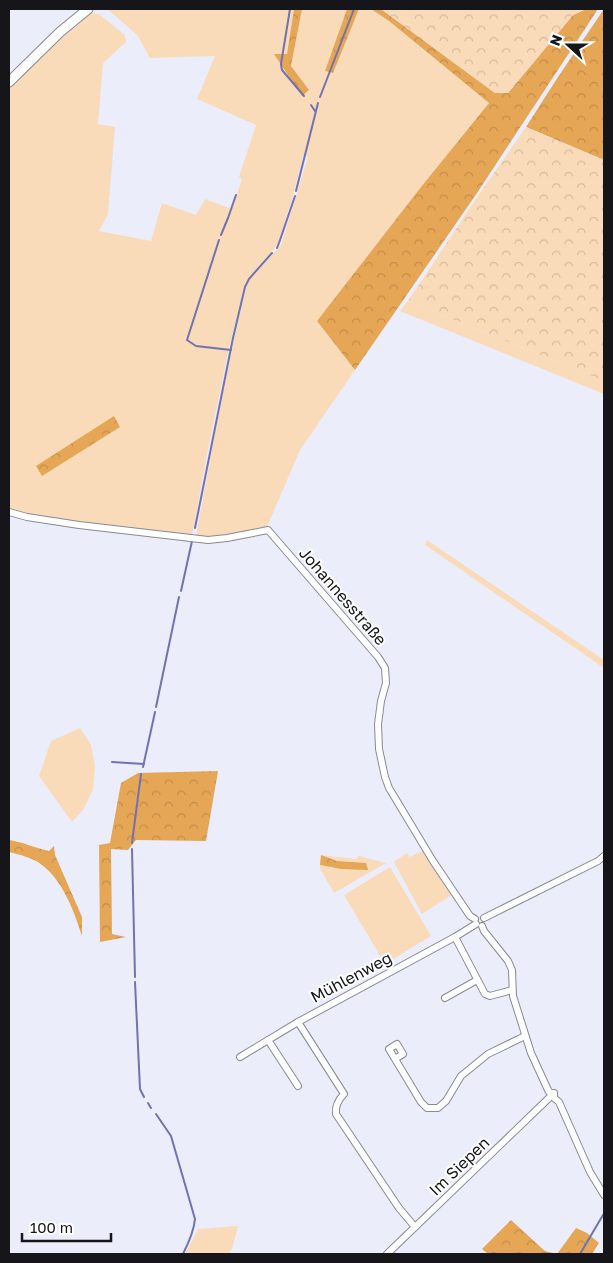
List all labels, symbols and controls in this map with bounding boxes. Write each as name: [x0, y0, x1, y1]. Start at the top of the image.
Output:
north arrow: [543, 20, 593, 70]
text: N: [546, 32, 565, 48]
street label: Johannesstraße: [295, 543, 391, 649]
street label: Mühlenweg: [307, 947, 395, 1007]
street label: Im Siepen: [425, 1132, 493, 1200]
scale bar: [22, 1210, 111, 1242]
text: 100 m: [30, 1218, 73, 1236]

